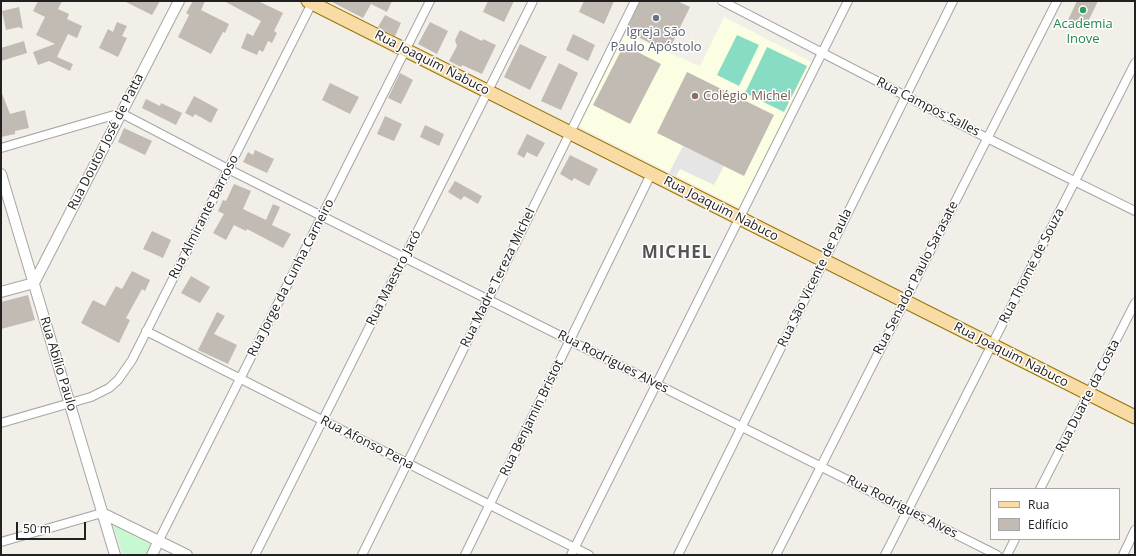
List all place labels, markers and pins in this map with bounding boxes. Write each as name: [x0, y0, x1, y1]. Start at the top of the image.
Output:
marker: Academia Inove: [1078, 5, 1088, 15]
marker: Igreja São Paulo Apóstolo: [651, 13, 661, 23]
place label: Academia Inove: [1053, 16, 1113, 47]
place label: Igreja São Paulo Apóstolo: [610, 24, 702, 55]
place label: Colégio Michel: [703, 88, 791, 104]
marker: Colégio Michel: [690, 91, 700, 101]

